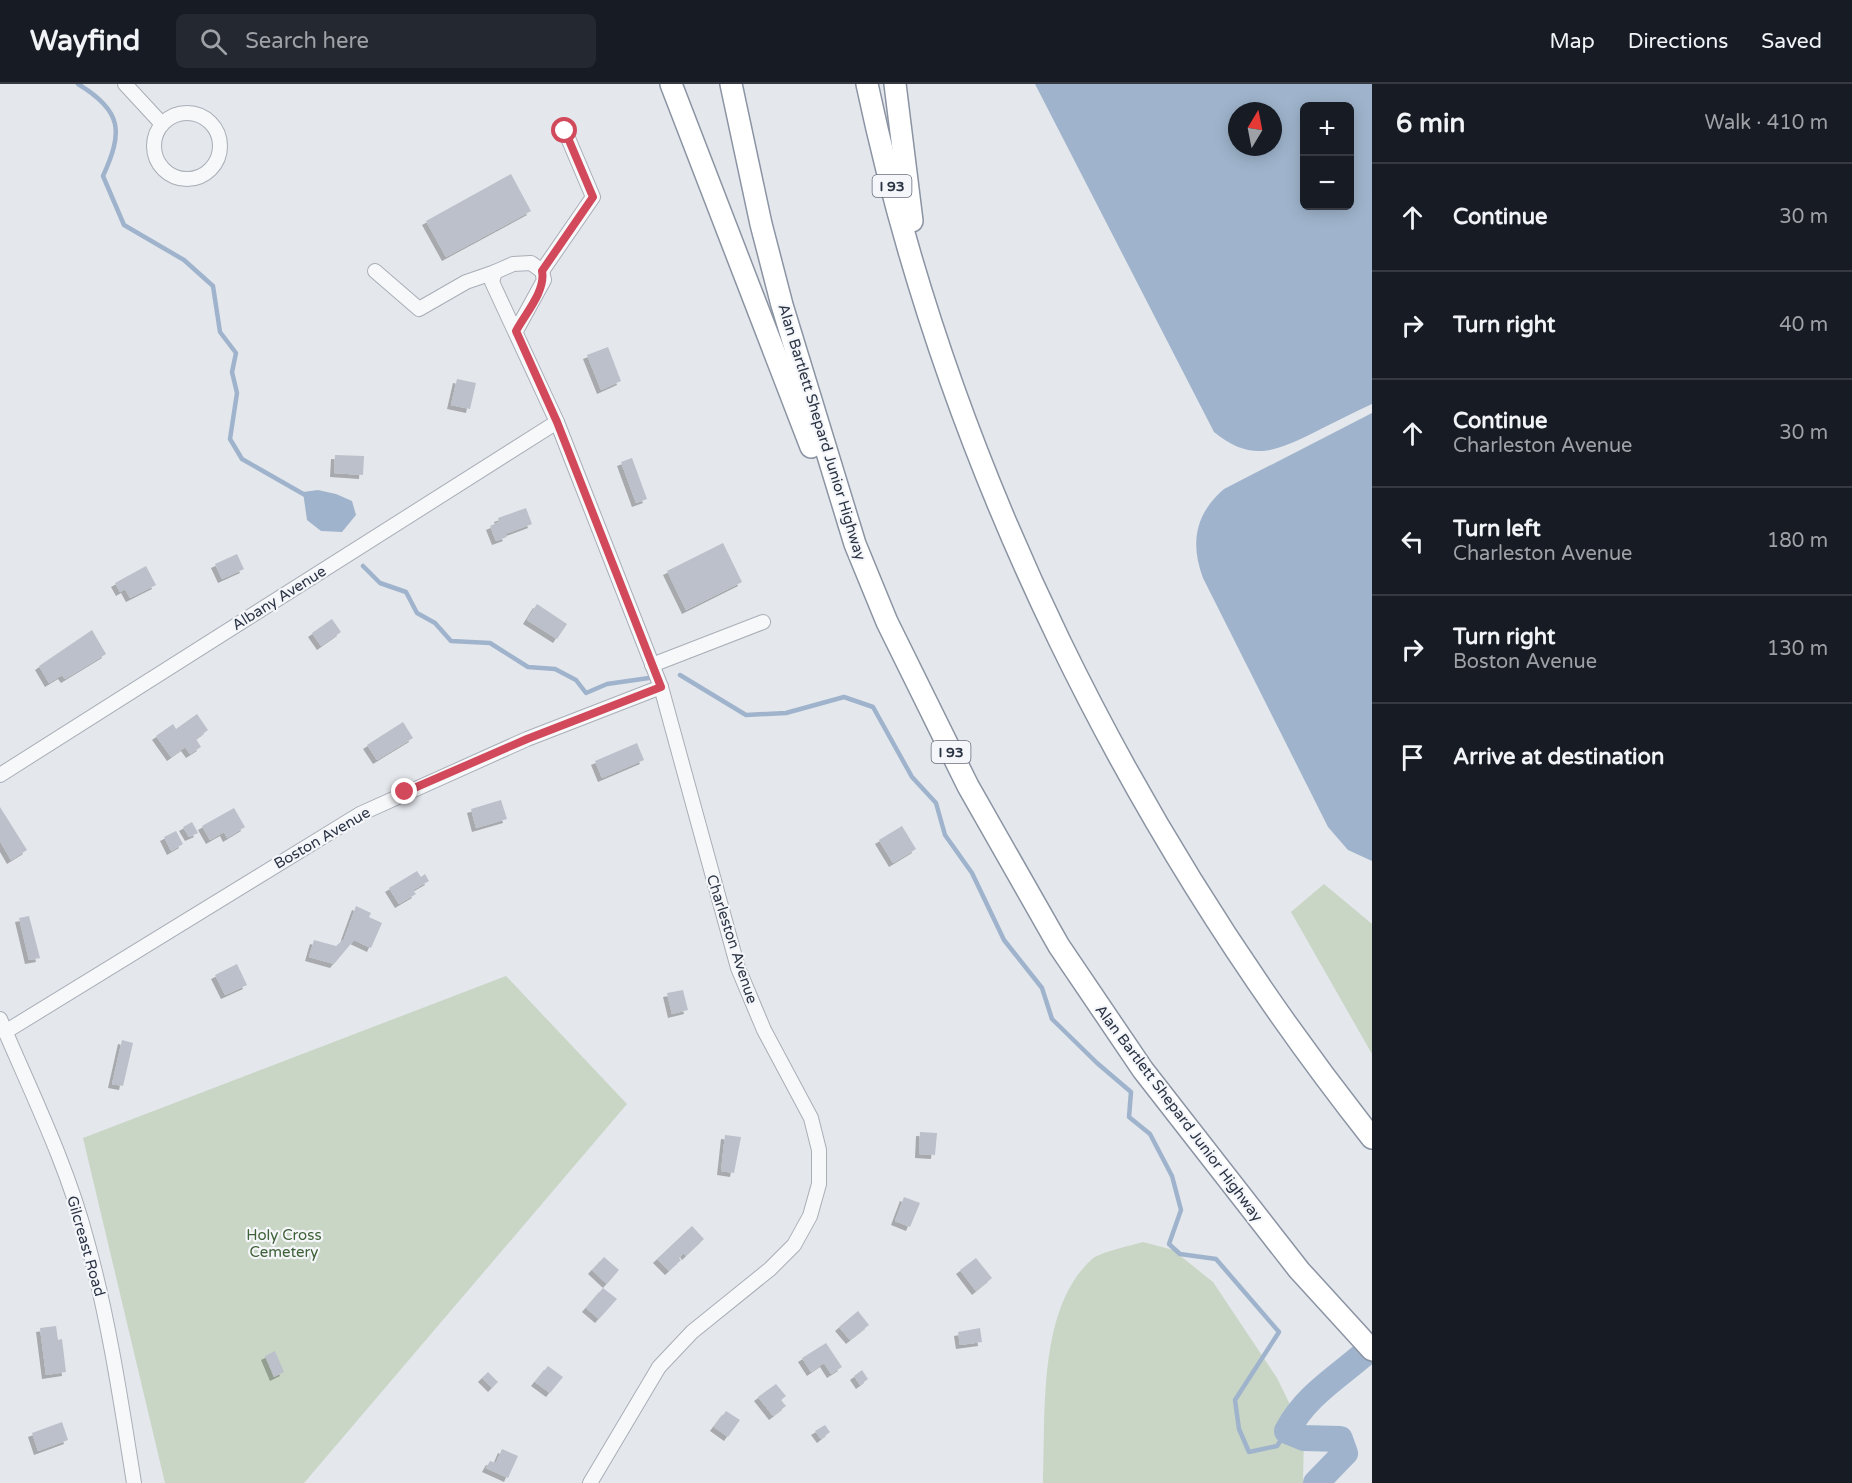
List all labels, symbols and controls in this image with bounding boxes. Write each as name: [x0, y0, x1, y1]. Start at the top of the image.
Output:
search box: [176, 14, 596, 68]
text: Wayfind: [30, 24, 140, 58]
icon: search: [197, 25, 230, 58]
text: Search here: [245, 28, 369, 54]
text: Map: [1549, 29, 1595, 54]
text: Directions: [1628, 29, 1728, 54]
text: Saved: [1761, 29, 1822, 54]
north arrow: [1228, 102, 1282, 156]
map controls: [1300, 102, 1354, 210]
button: +: [1300, 102, 1354, 156]
text: 6 min: [1396, 108, 1465, 139]
text: Walk · 410 m: [1705, 111, 1828, 135]
route start: [551, 117, 577, 143]
button: −: [1300, 156, 1354, 210]
road number: I 93: [872, 175, 912, 197]
icon: ahead: [1396, 201, 1429, 234]
text: Continue: [1453, 204, 1548, 230]
text: 30 m: [1779, 205, 1828, 229]
street label: Alan Bartlett Shepard Junior Highway: [774, 302, 870, 562]
icon: right: [1396, 309, 1429, 342]
text: Turn right: [1453, 312, 1555, 338]
text: 40 m: [1779, 313, 1828, 337]
text: Continue: [1453, 408, 1548, 434]
icon: ahead: [1396, 417, 1429, 450]
text: 30 m: [1779, 421, 1828, 445]
text: Charleston Avenue: [1453, 434, 1632, 458]
text: Turn left: [1453, 516, 1541, 542]
icon: left: [1396, 525, 1429, 558]
text: 180 m: [1767, 529, 1828, 553]
text: Charleston Avenue: [1453, 542, 1632, 566]
street label: Albany Avenue: [229, 562, 329, 634]
text: Turn right: [1453, 624, 1555, 650]
icon: right: [1396, 633, 1429, 666]
text: 130 m: [1767, 637, 1828, 661]
text: Boston Avenue: [1453, 650, 1597, 674]
road number: I 93: [932, 741, 970, 763]
icon: arrive: [1396, 741, 1429, 774]
text: Arrive at destination: [1453, 744, 1664, 770]
route end: [391, 778, 417, 804]
street label: Boston Avenue: [271, 803, 373, 873]
street label: Charleston Avenue: [703, 872, 761, 1006]
street label: Alan Bartlett Shepard Junior Highway: [1091, 1001, 1267, 1225]
street label: Gilcreast Road: [63, 1194, 109, 1298]
park label: Holy Cross Cemetery: [246, 1226, 322, 1261]

